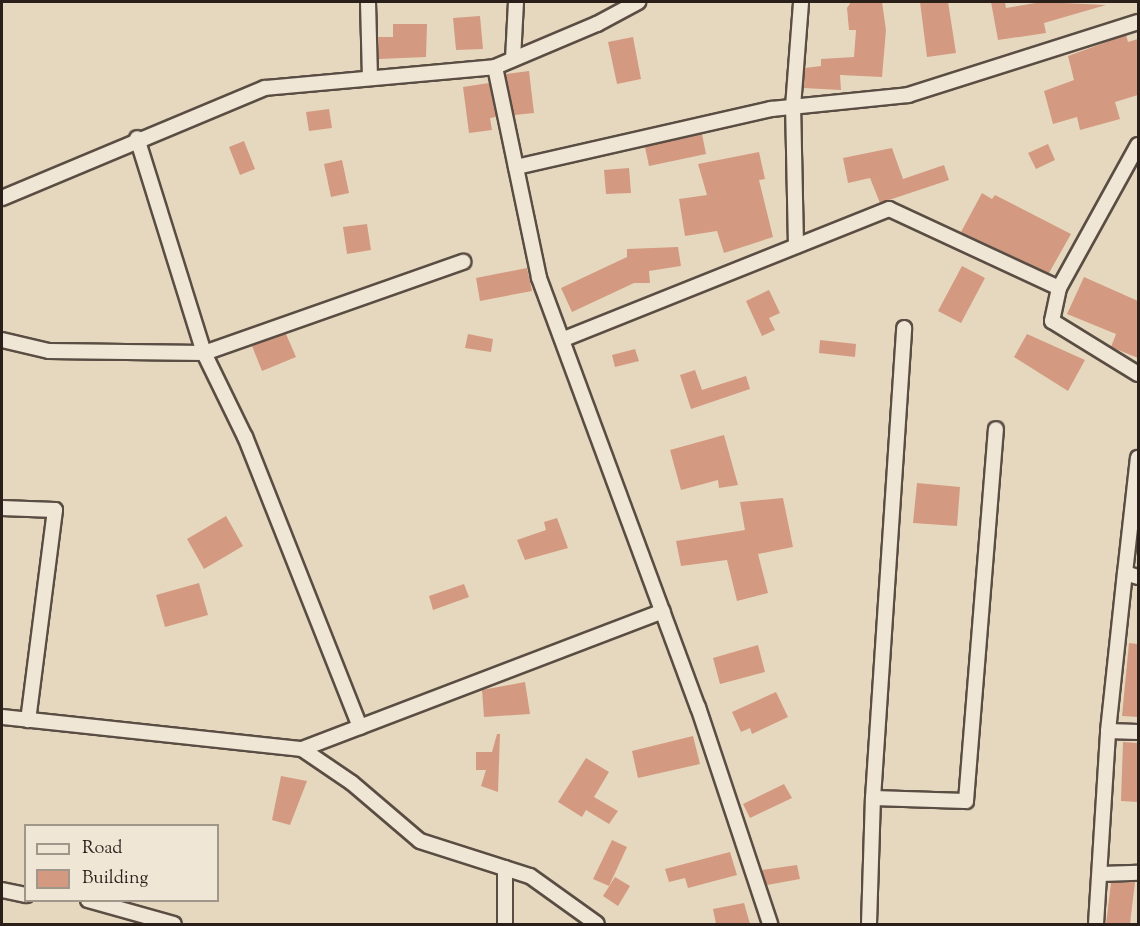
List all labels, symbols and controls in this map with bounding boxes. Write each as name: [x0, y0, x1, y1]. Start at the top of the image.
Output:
legend: [24, 824, 219, 902]
text: Road: [82, 836, 122, 862]
text: Building: [82, 866, 148, 892]

